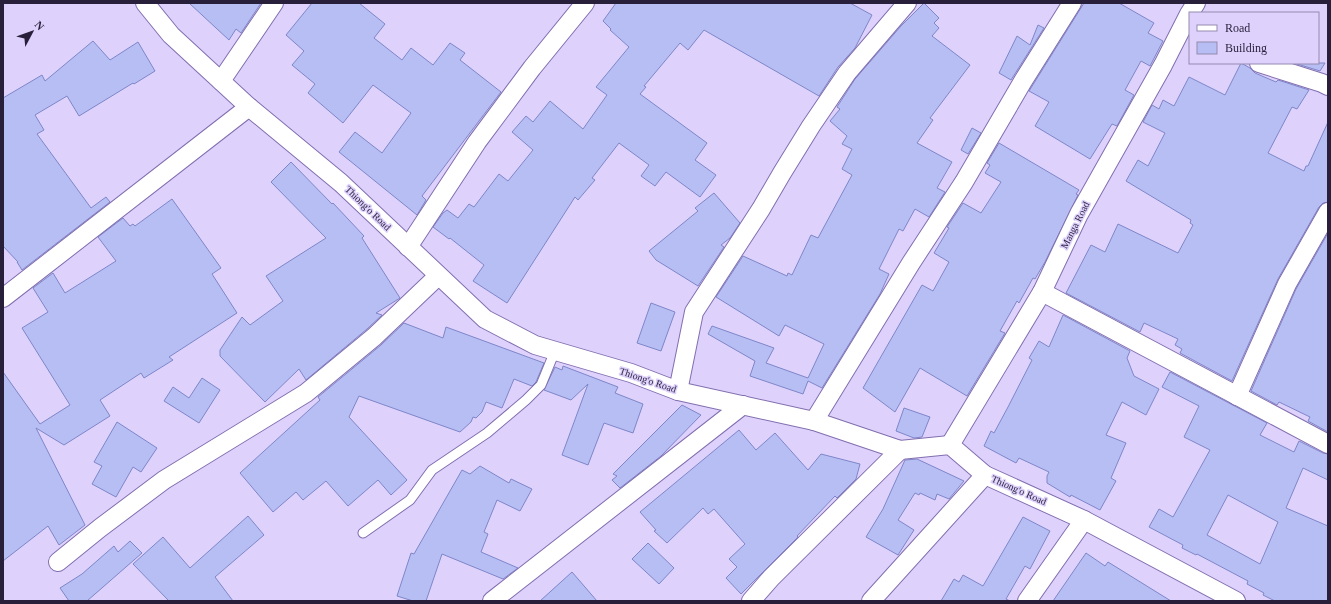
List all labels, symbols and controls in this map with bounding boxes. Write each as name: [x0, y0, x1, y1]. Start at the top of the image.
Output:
north arrow: [12, 12, 52, 52]
legend: [1189, 12, 1319, 64]
text: N: [32, 19, 47, 32]
text: Road: [1225, 21, 1250, 35]
text: Building: [1225, 41, 1267, 55]
street label: Thiong'o Road: [343, 183, 393, 233]
street label: Manga Road: [1058, 200, 1092, 250]
street label: Thiong'o Road: [618, 365, 678, 395]
street label: Thiong'o Road: [990, 473, 1048, 507]

